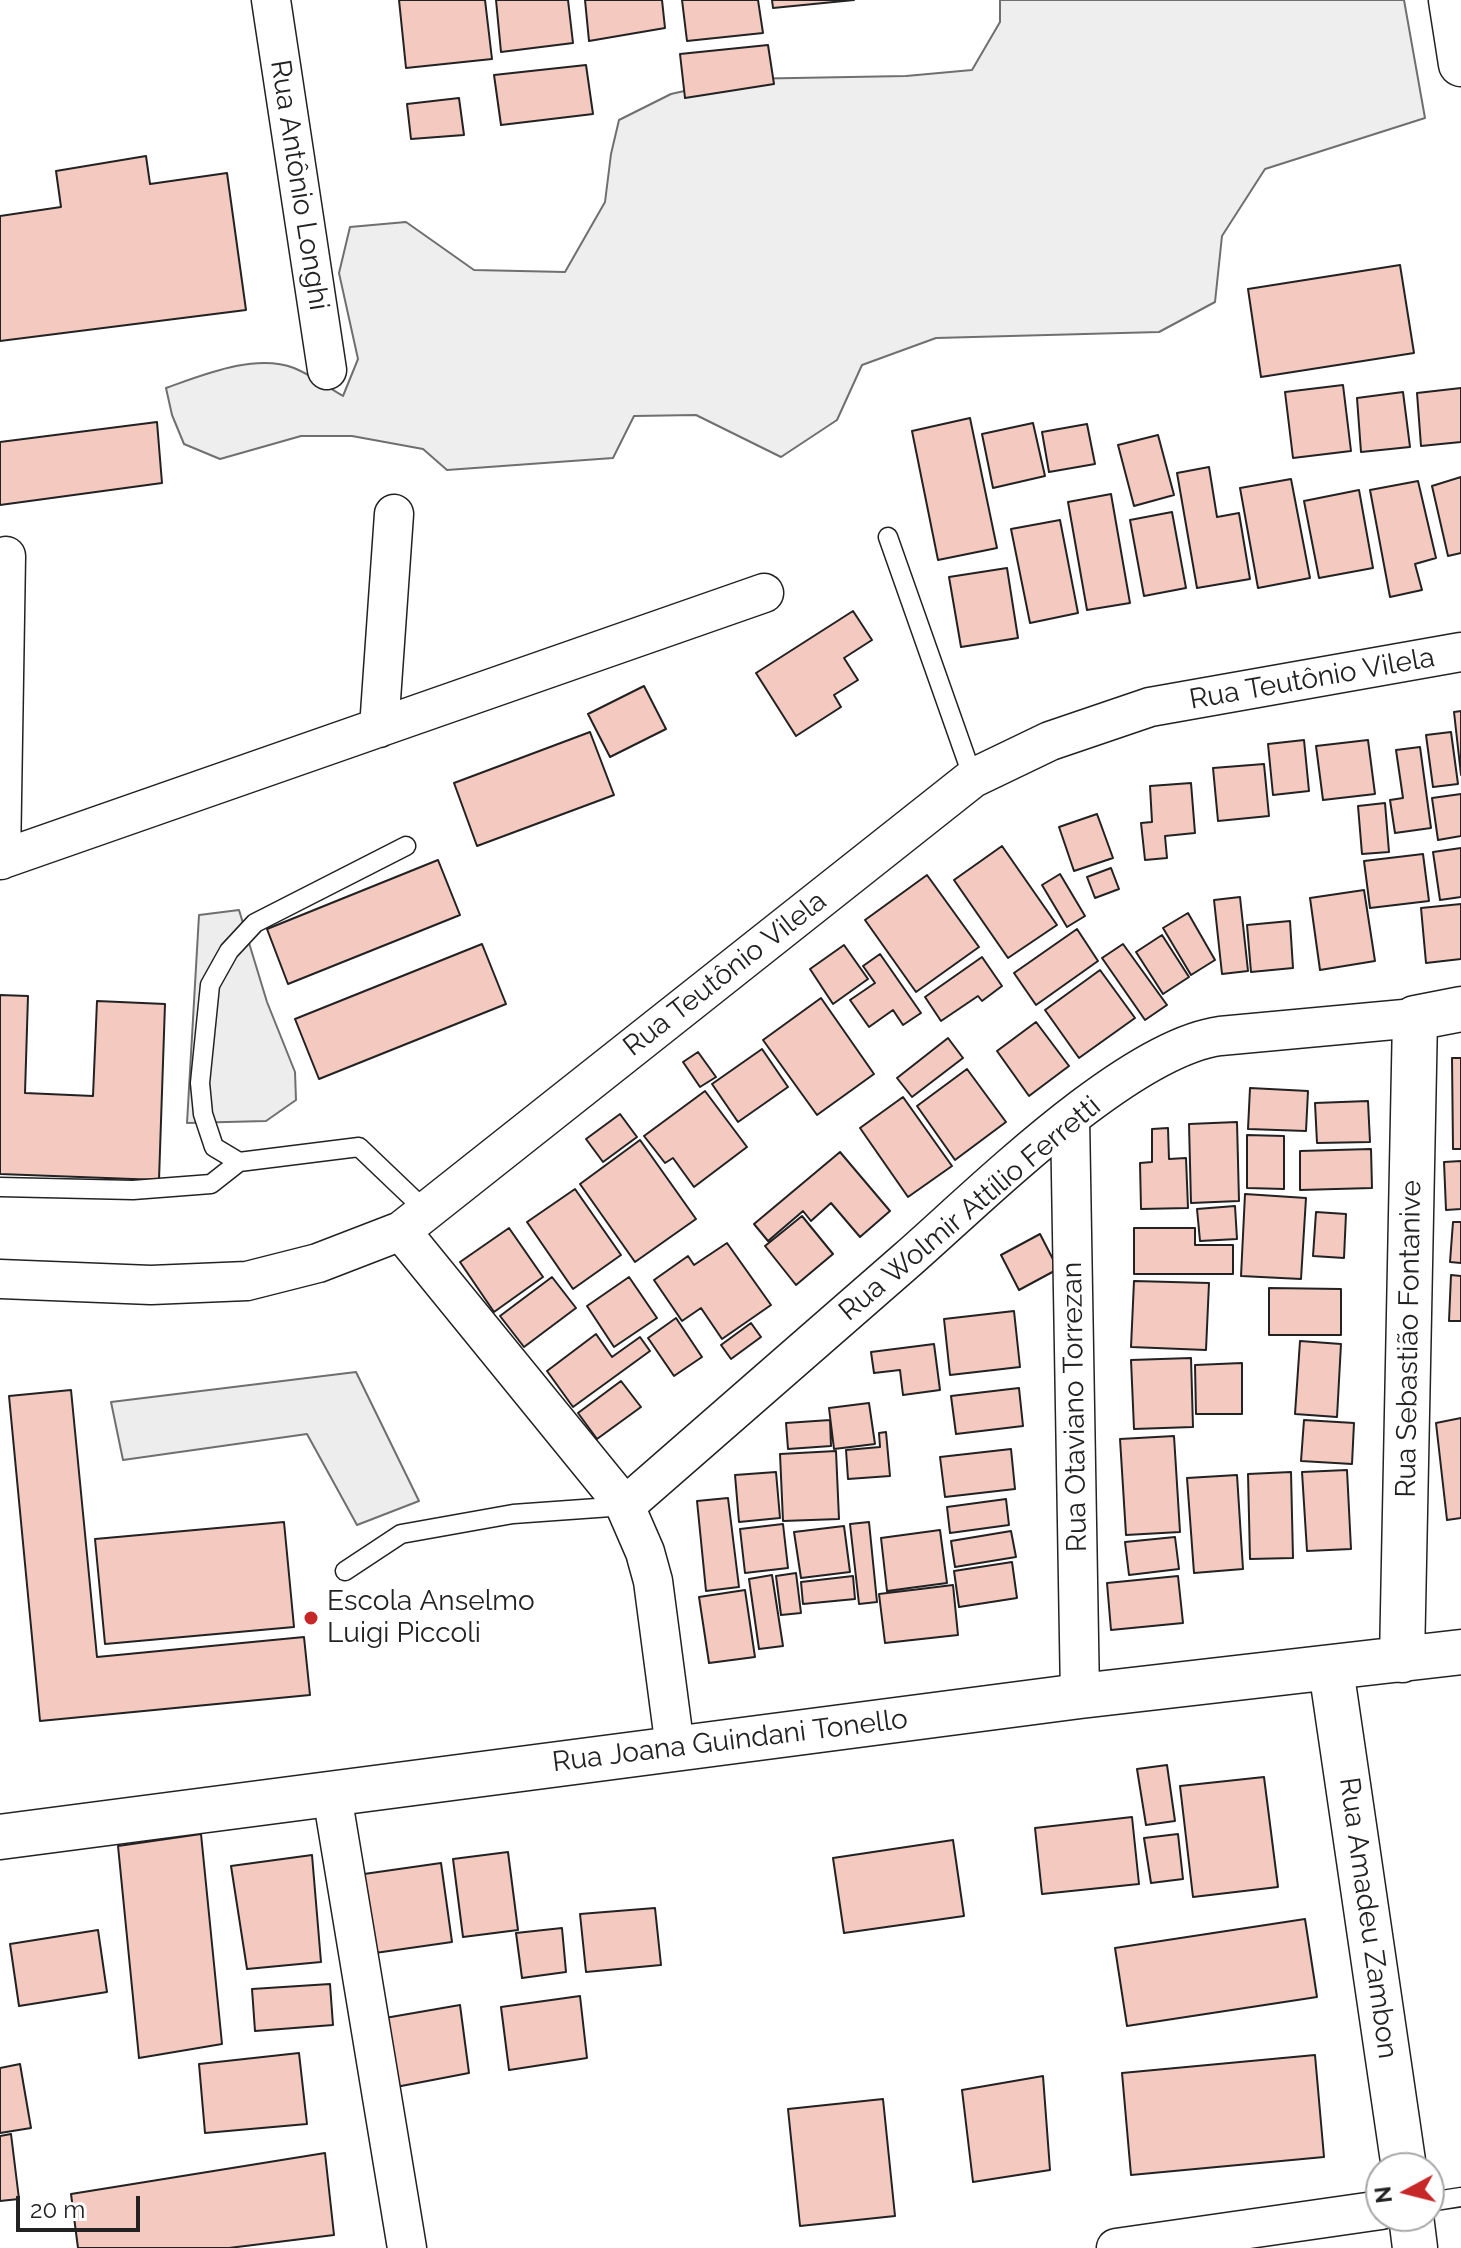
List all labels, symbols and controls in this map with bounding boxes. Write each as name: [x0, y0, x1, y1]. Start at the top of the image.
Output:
street label: Rua Antônio Longhi: [263, 57, 335, 313]
street label: Rua Teutônio Vilela: [1187, 641, 1437, 717]
street label: Rua Teutônio Vilela: [617, 884, 833, 1064]
street label: Rua Wolmir Attílio Ferretti: [833, 1090, 1107, 1328]
street label: Rua Sebastião Fontanive: [1389, 1180, 1429, 1498]
street label: Rua Otaviano Torrezan: [1056, 1262, 1094, 1552]
place label: Escola Anselmo Luigi Piccoli: [327, 1585, 535, 1651]
marker: Escola Anselmo Luigi Piccoli: [302, 1609, 320, 1627]
street label: Rua Joana Guindani Tonello: [550, 1703, 910, 1779]
street label: Rua Amadeu Zambon: [1332, 1775, 1404, 2061]
north arrow: [1365, 2152, 1445, 2232]
scale bar: [20, 2180, 144, 2230]
text: N: [1369, 2185, 1397, 2205]
text: 20 m: [30, 2195, 85, 2224]

